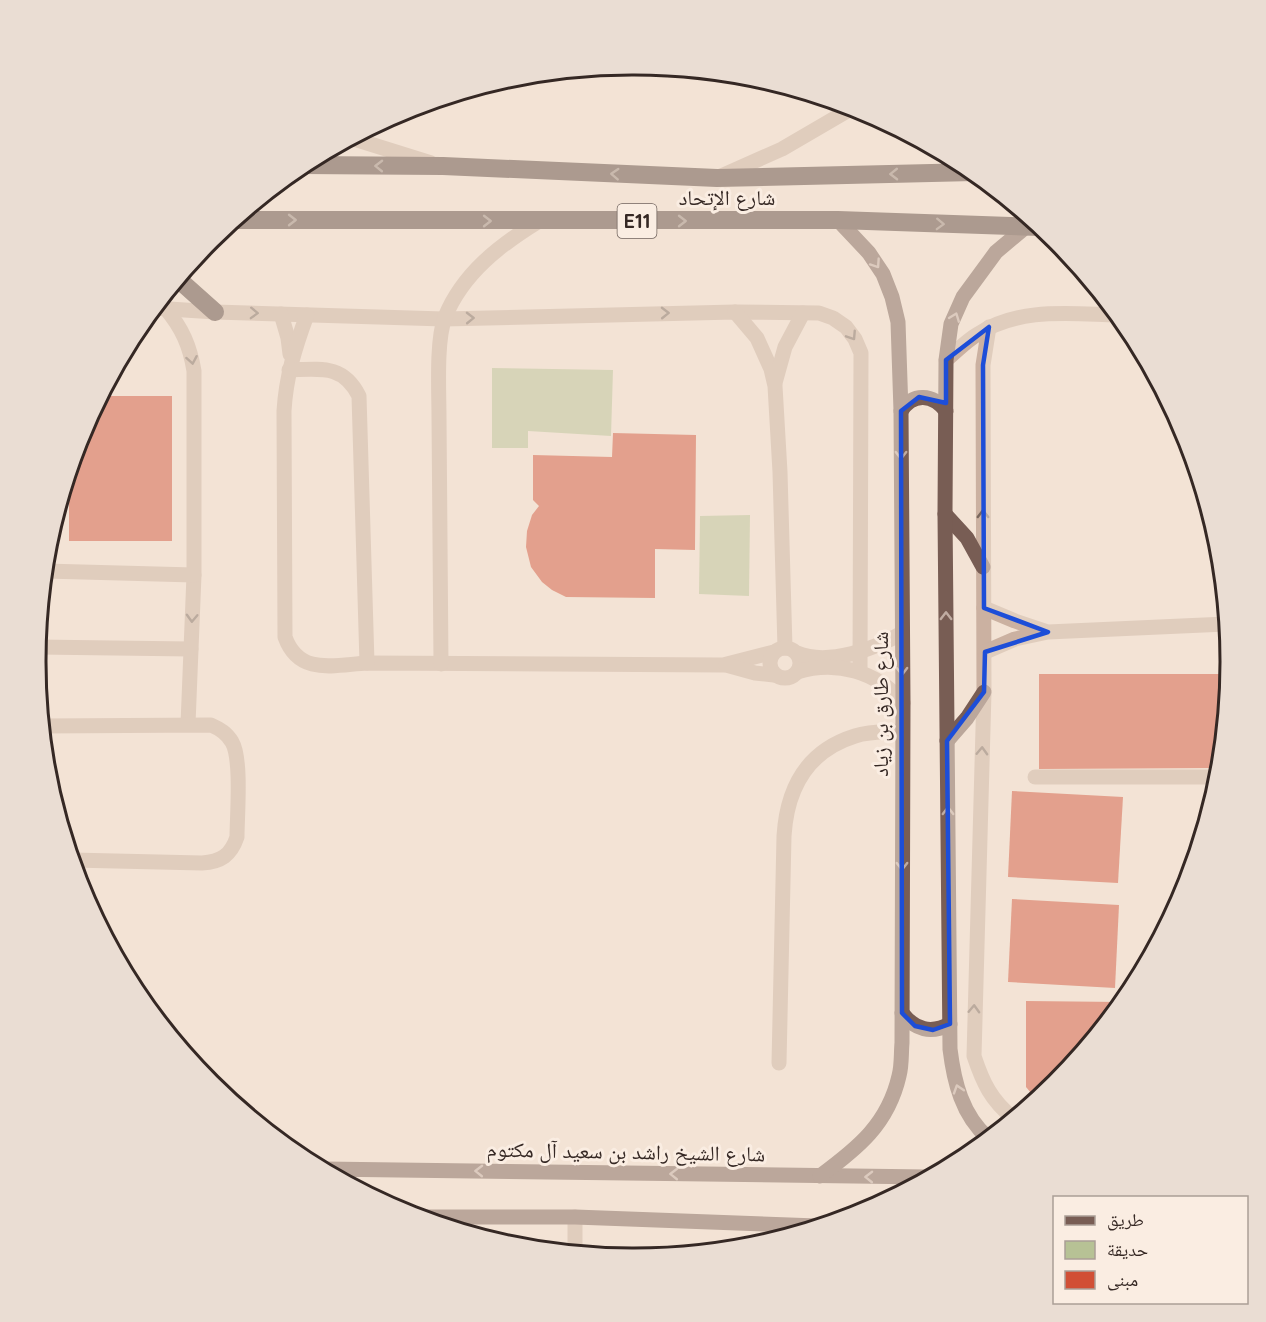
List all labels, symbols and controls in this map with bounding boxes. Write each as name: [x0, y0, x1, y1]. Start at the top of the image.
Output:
one-way arrow: [374, 159, 383, 172]
one-way arrow: [611, 167, 620, 180]
one-way arrow: [890, 168, 899, 180]
street label: شارع الإتحاد: [679, 184, 775, 211]
road number: E11: [618, 204, 656, 238]
one-way arrow: [288, 214, 297, 226]
one-way arrow: [483, 215, 492, 227]
one-way arrow: [678, 215, 687, 227]
one-way arrow: [936, 217, 945, 230]
one-way arrow: [869, 257, 880, 268]
one-way arrow: [250, 307, 259, 320]
one-way arrow: [661, 307, 670, 320]
one-way arrow: [466, 312, 475, 325]
one-way arrow: [947, 312, 960, 323]
one-way arrow: [844, 329, 855, 340]
one-way arrow: [185, 355, 198, 365]
one-way arrow: [895, 450, 907, 459]
one-way arrow: [977, 510, 989, 519]
one-way arrow: [940, 612, 952, 621]
one-way arrow: [186, 613, 198, 622]
street label: شارع طارق بن زياد: [867, 631, 894, 777]
one-way arrow: [896, 666, 909, 675]
one-way arrow: [976, 747, 989, 756]
one-way arrow: [942, 807, 954, 816]
one-way arrow: [896, 861, 908, 870]
one-way arrow: [968, 1005, 981, 1014]
one-way arrow: [953, 1084, 965, 1095]
street label: شارع الشيخ راشد بن سعيد آل مكتوم: [486, 1136, 766, 1168]
one-way arrow: [474, 1165, 483, 1178]
one-way arrow: [669, 1168, 678, 1180]
one-way arrow: [864, 1170, 873, 1183]
legend: [1053, 1196, 1248, 1304]
text: طريق: [1107, 1208, 1144, 1231]
text: حديقة: [1107, 1238, 1148, 1261]
text: مبنى: [1107, 1268, 1138, 1291]

